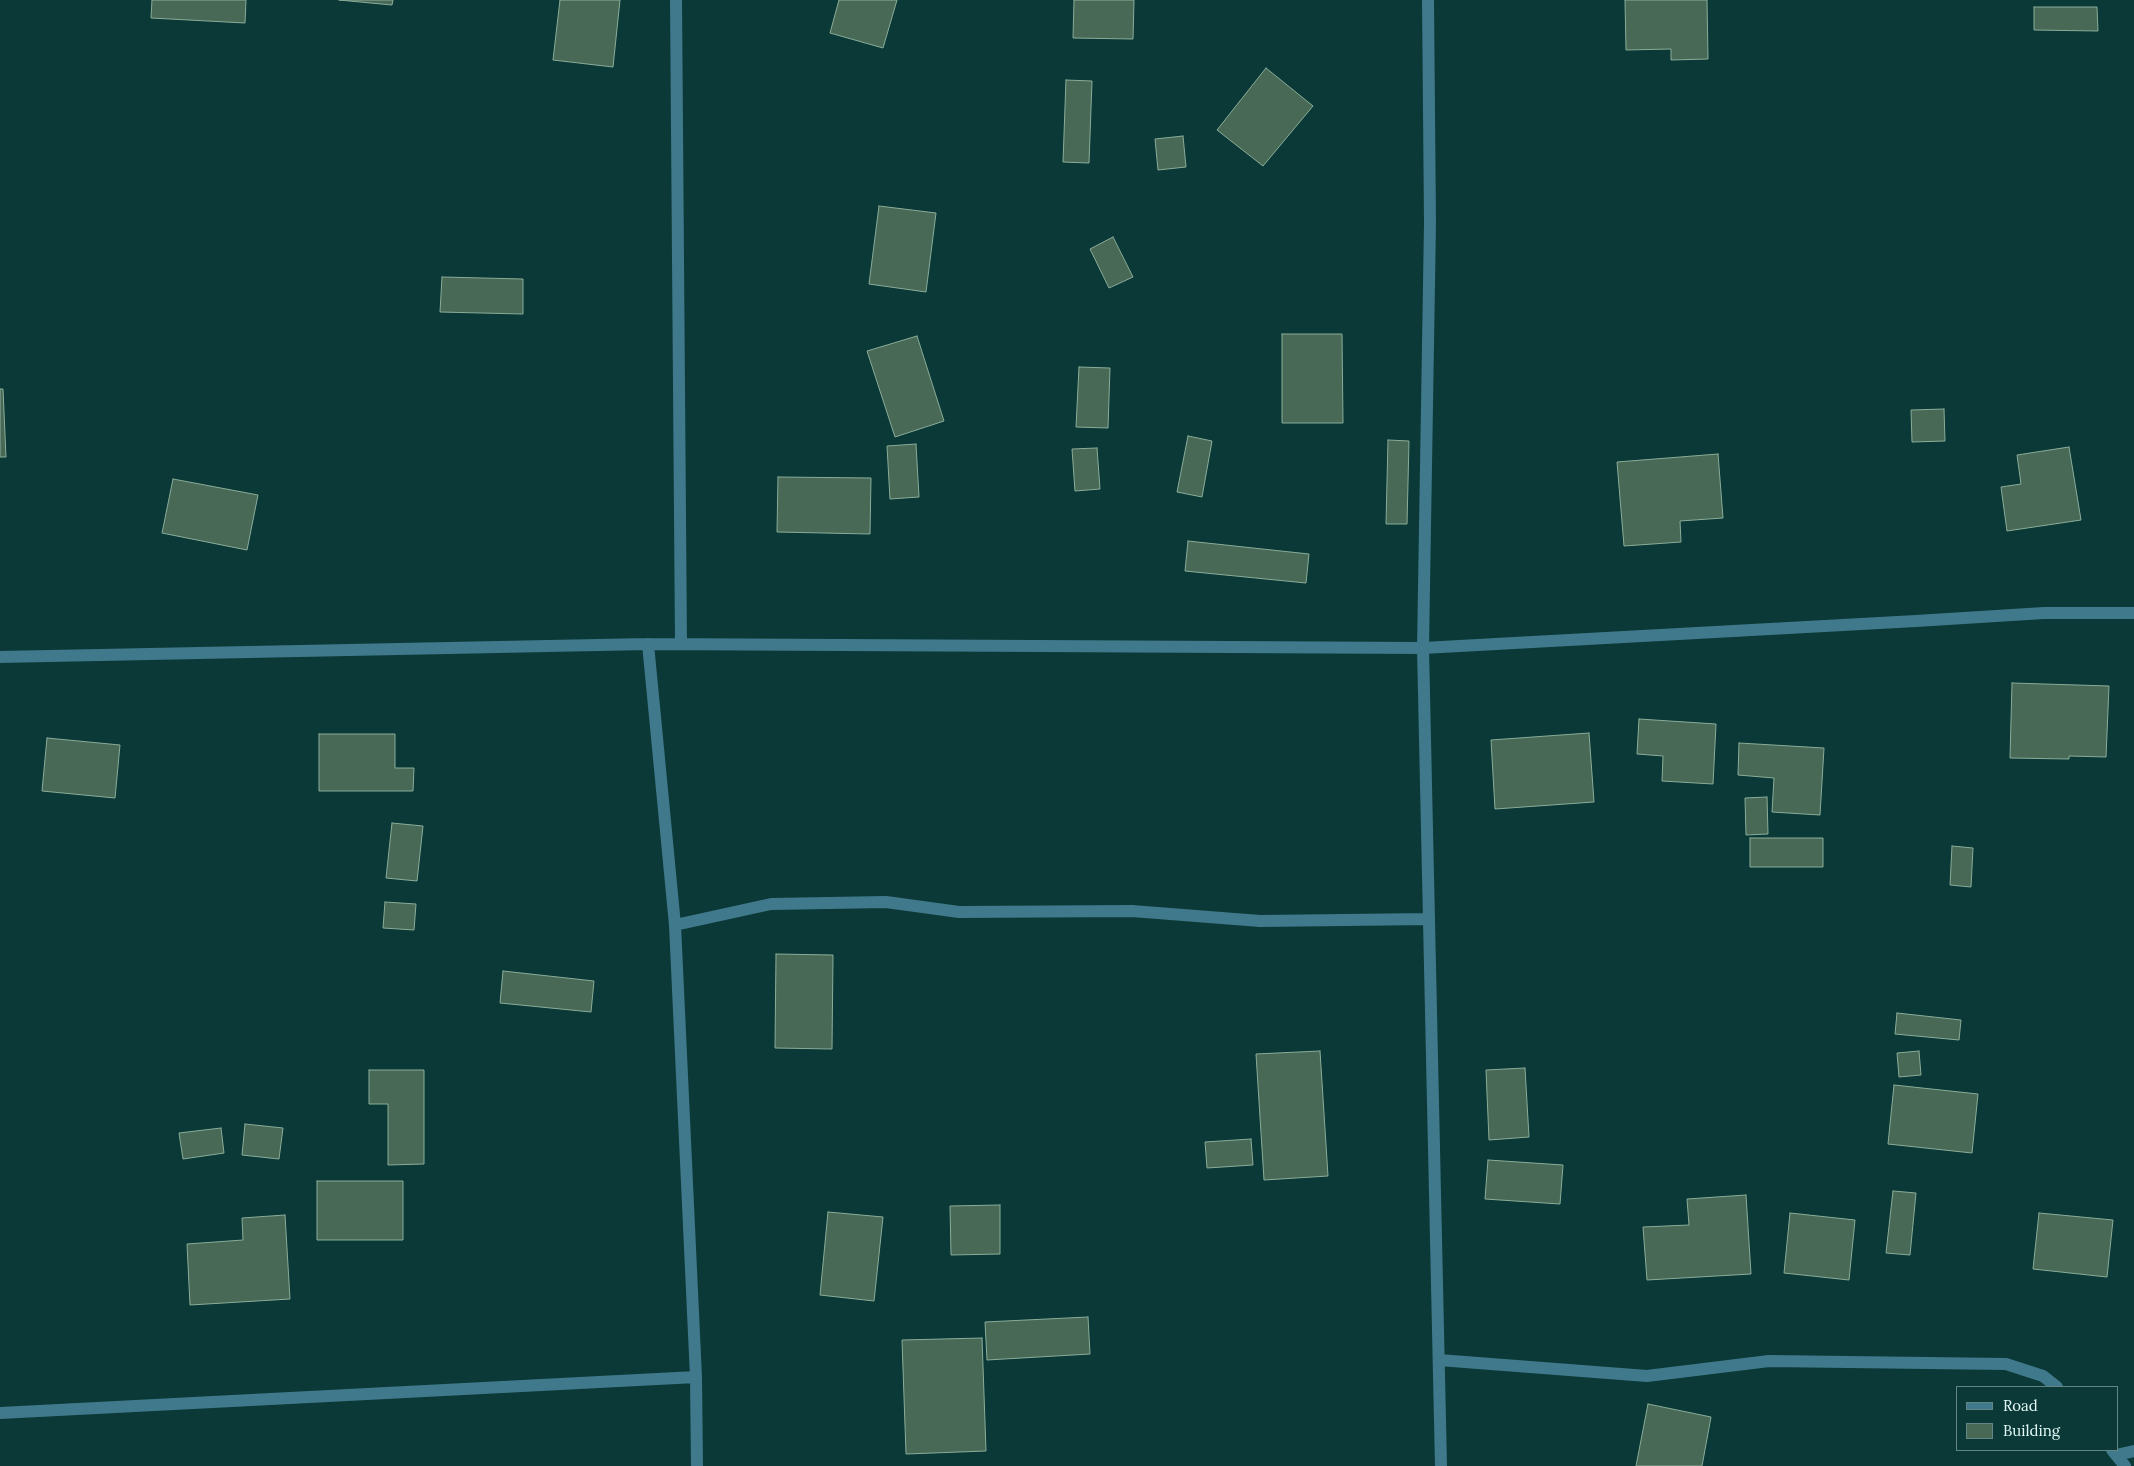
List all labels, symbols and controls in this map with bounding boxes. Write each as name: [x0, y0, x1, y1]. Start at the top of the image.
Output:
legend: [1956, 1386, 2119, 1451]
text: Road: [2003, 1396, 2038, 1415]
text: Building: [2003, 1421, 2060, 1440]

